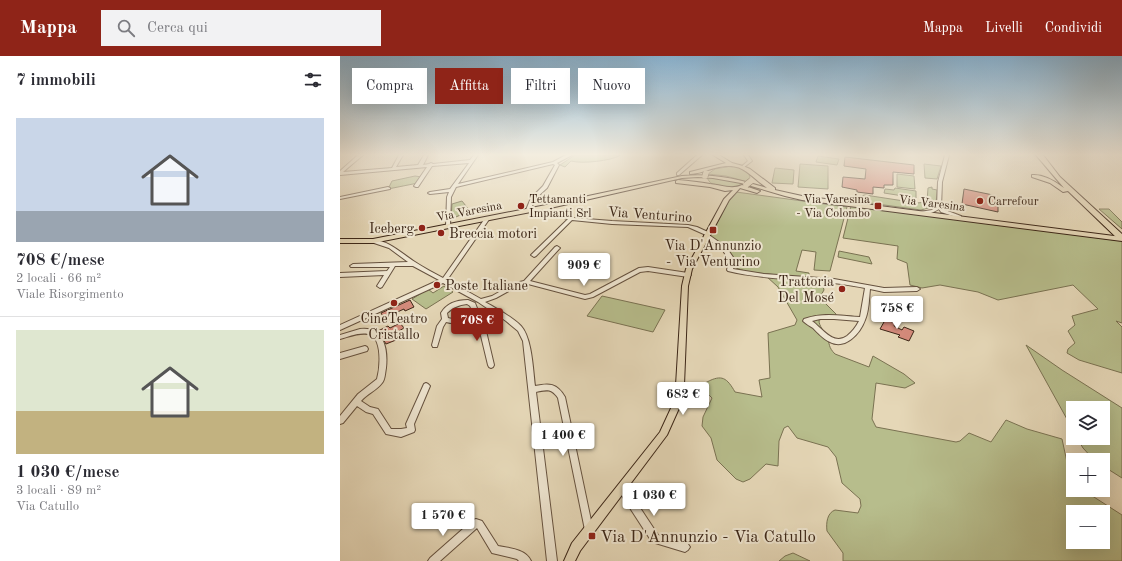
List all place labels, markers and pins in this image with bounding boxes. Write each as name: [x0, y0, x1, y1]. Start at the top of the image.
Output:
place label: Tettamanti Impianti Srl: [529, 194, 592, 220]
place label: Via Varesina - Via Colombo: [796, 194, 870, 220]
marker: Carrefour: [975, 196, 985, 206]
place label: Carrefour: [988, 196, 1039, 208]
marker: Tettamanti Impianti Srl: [516, 201, 526, 211]
marker: Via Varesina - Via Colombo: [873, 201, 883, 211]
place label: Iceberg: [369, 222, 414, 236]
marker: Iceberg: [417, 223, 427, 233]
marker: Via D'Annunzio - Via Venturino: [708, 225, 718, 235]
place label: Breccia motori: [449, 227, 537, 241]
marker: Breccia motori: [436, 228, 446, 238]
place label: Via D'Annunzio - Via Venturino: [665, 239, 761, 269]
pin: 909 €: [556, 253, 612, 287]
place label: Trattoria Del Mosé: [778, 275, 834, 305]
place label: Poste Italiane: [445, 279, 528, 293]
marker: Poste Italiane: [432, 280, 442, 290]
marker: Trattoria Del Mosé: [837, 284, 847, 294]
pin: 758 €: [869, 296, 925, 330]
marker: CineTeatro Cristallo: [389, 298, 399, 308]
pin: 708 €: [449, 308, 505, 342]
place label: CineTeatro Cristallo: [360, 312, 428, 342]
pin: 682 €: [655, 382, 711, 416]
pin: 1 400 €: [526, 423, 600, 457]
pin: 1 030 €: [617, 483, 691, 517]
pin: 1 570 €: [406, 503, 480, 537]
place label: Via D'Annunzio - Via Catullo: [600, 529, 816, 546]
marker: Via D'Annunzio - Via Catullo: [587, 531, 597, 541]

